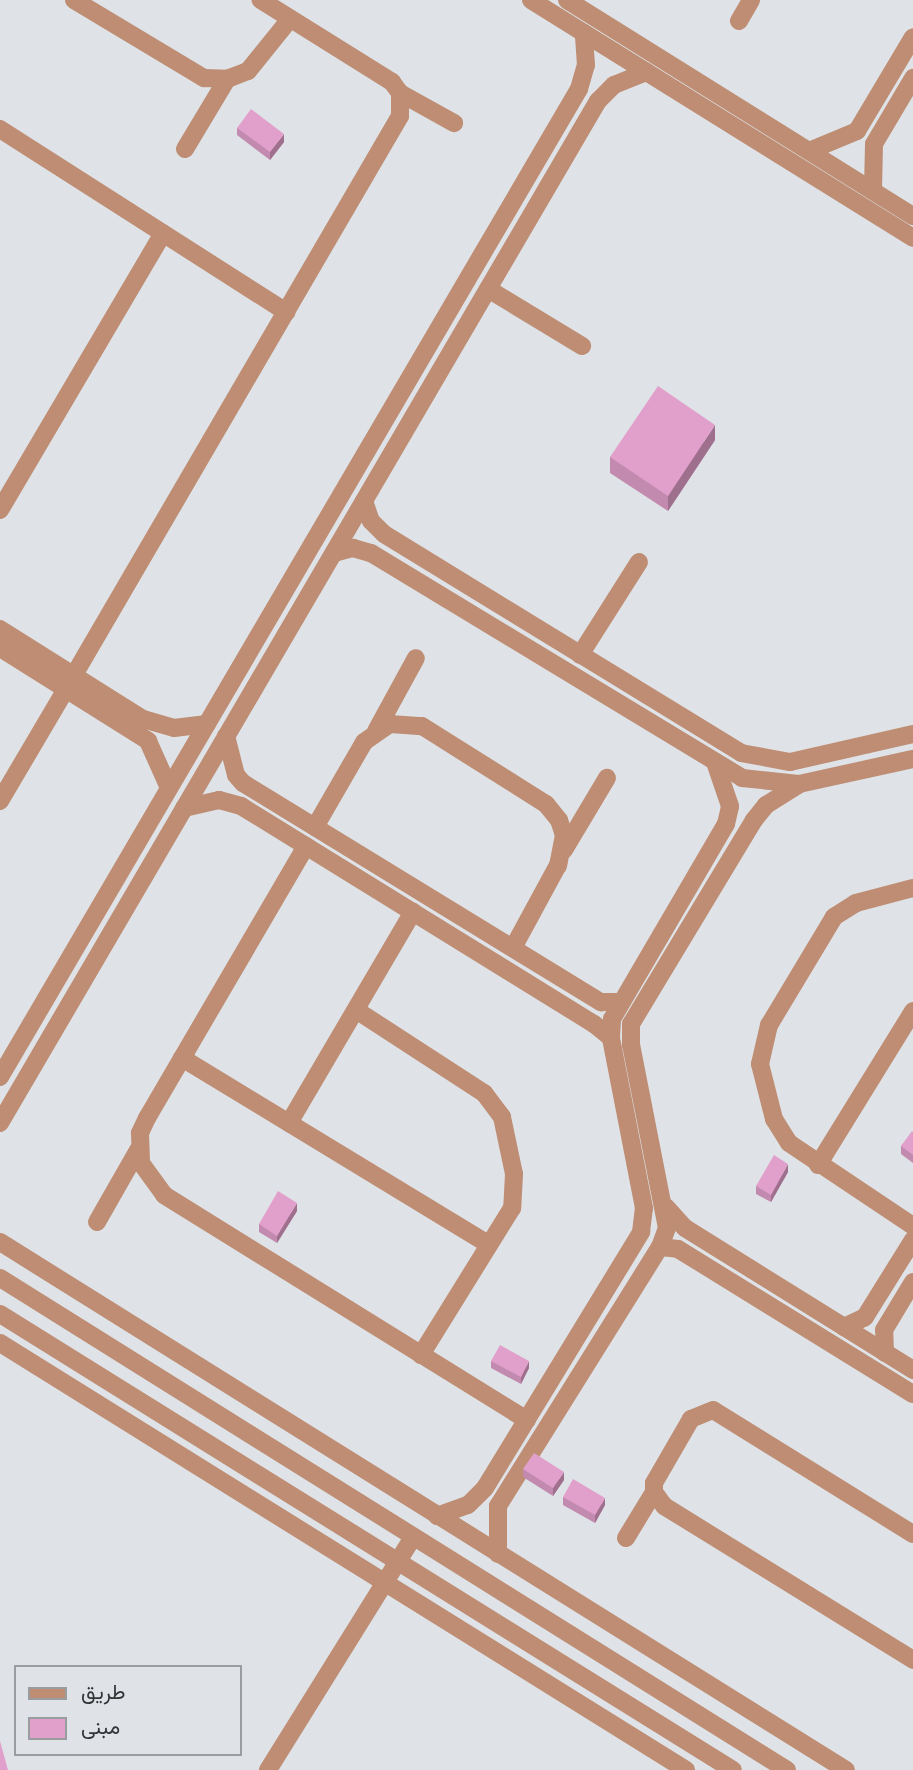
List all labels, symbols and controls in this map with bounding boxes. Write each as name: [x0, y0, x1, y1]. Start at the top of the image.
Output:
legend: [14, 1665, 242, 1756]
text: طريق: [81, 1680, 126, 1703]
text: مبنى: [81, 1715, 120, 1738]

